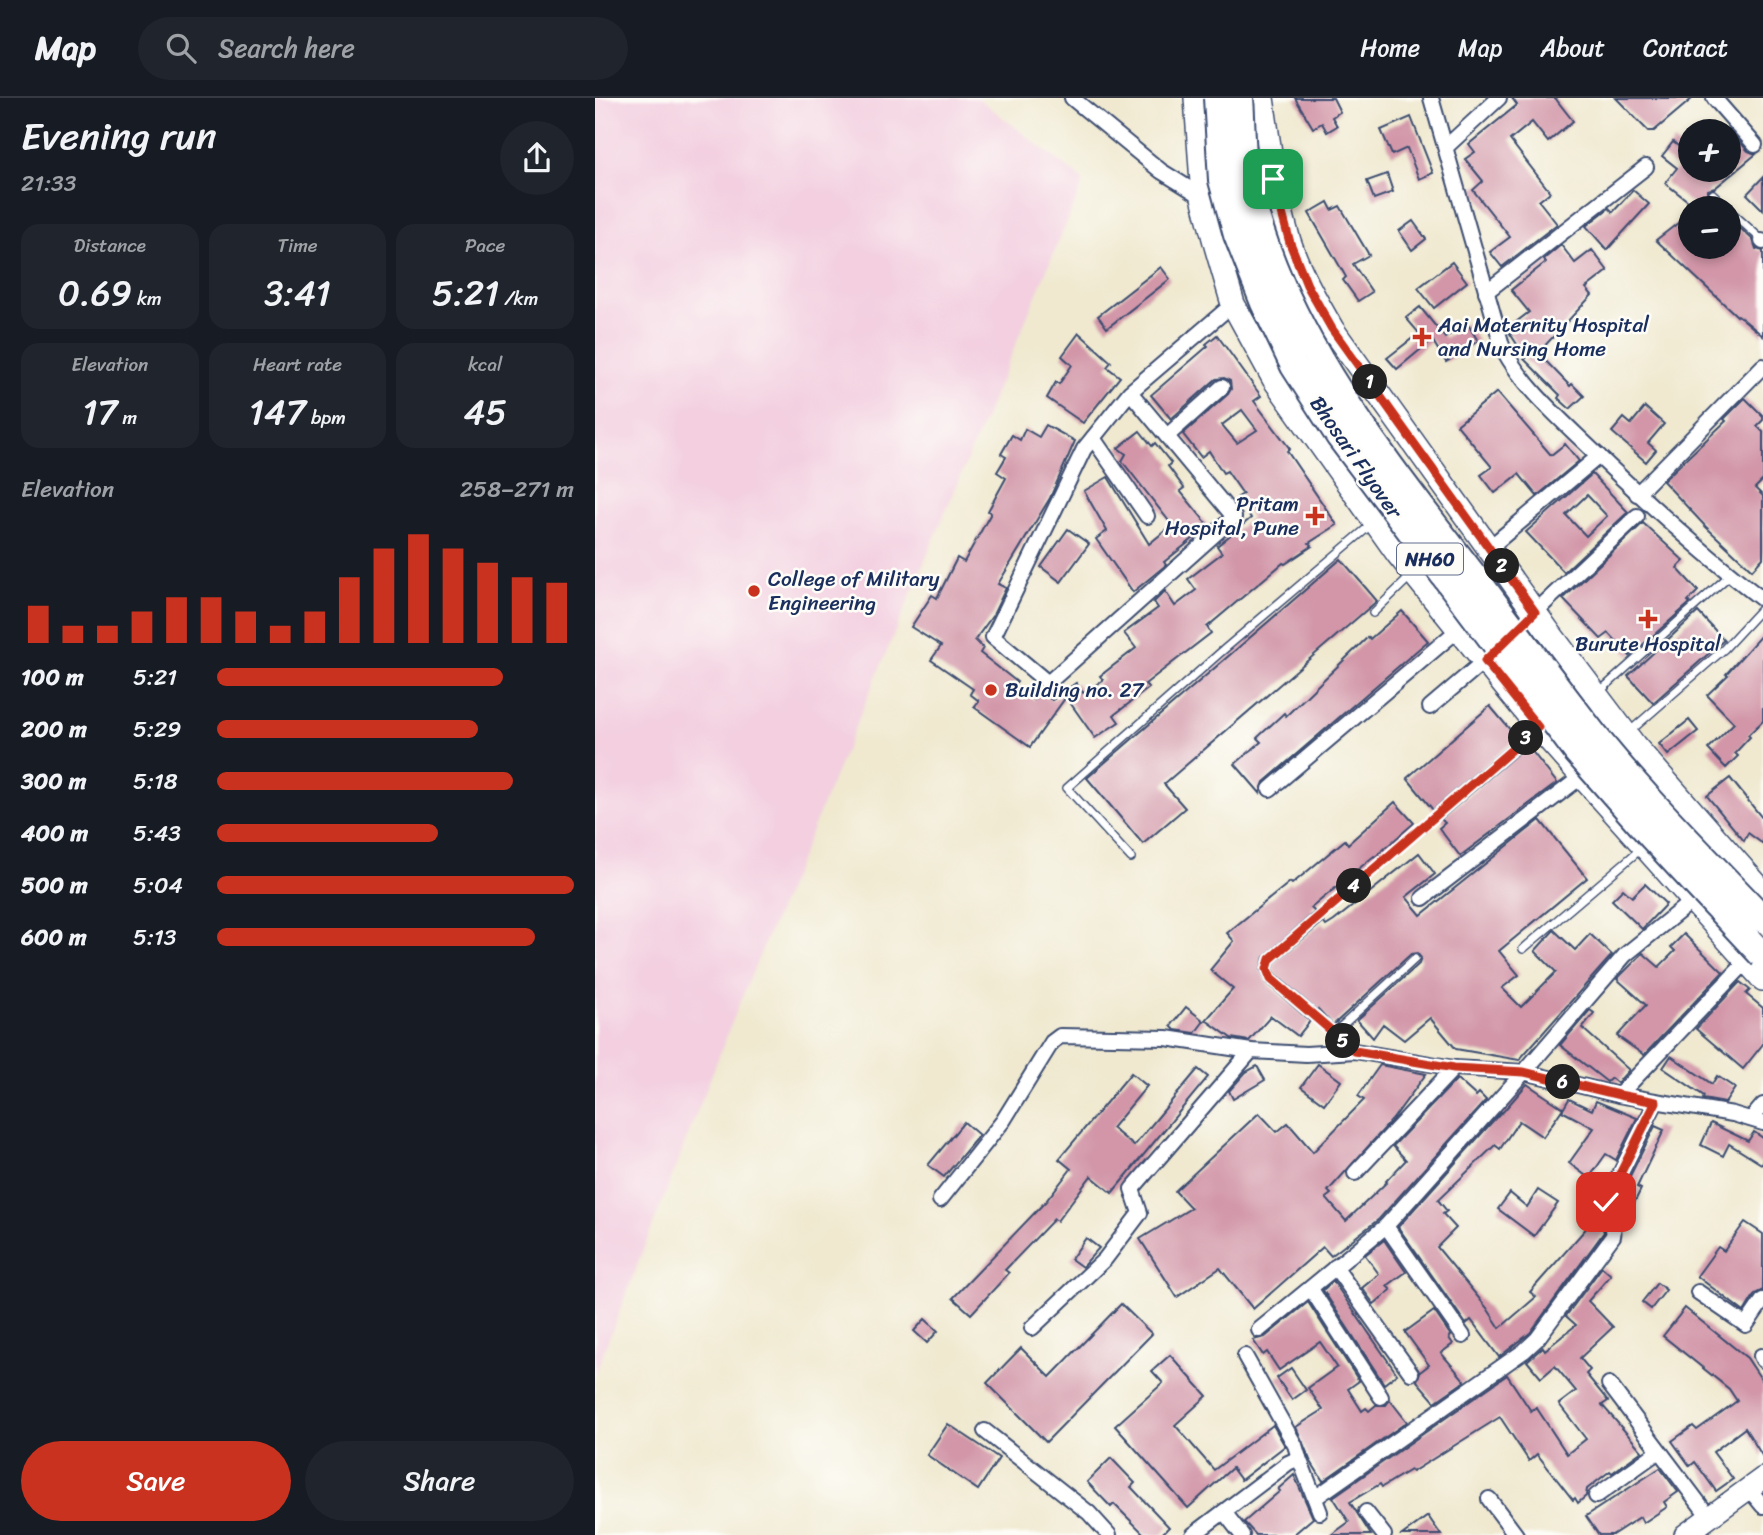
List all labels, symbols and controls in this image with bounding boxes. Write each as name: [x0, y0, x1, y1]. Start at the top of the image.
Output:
search box: [138, 17, 628, 80]
text: Map: [35, 19, 96, 77]
text: Search here: [218, 25, 355, 71]
text: Home: [1360, 27, 1420, 69]
text: Map: [1458, 27, 1502, 69]
text: About: [1540, 27, 1605, 69]
text: Contact: [1643, 27, 1728, 69]
icon: search: [162, 29, 200, 67]
text: Evening run: [21, 103, 217, 170]
map controls: [1678, 119, 1741, 259]
button: +: [1678, 119, 1741, 182]
button: share: [500, 121, 574, 195]
pin: [1243, 149, 1303, 209]
icon: arrive: [1254, 160, 1292, 198]
text: 21:33: [21, 163, 76, 204]
button: −: [1678, 196, 1741, 259]
text: Distance: [74, 229, 146, 262]
text: Time: [277, 229, 318, 262]
text: Pace: [465, 229, 505, 262]
text: 0.69: [58, 262, 132, 324]
text: 3:41: [264, 262, 331, 324]
text: 5:21: [432, 262, 499, 324]
text: km: [132, 282, 162, 315]
text: /km: [499, 282, 538, 315]
place label: Aai Maternity Hospital and Nursing Home: [1437, 306, 1650, 368]
marker: Aai Maternity Hospital and Nursing Home: [1412, 327, 1432, 347]
text: Elevation: [71, 348, 148, 381]
text: Heart rate: [253, 348, 342, 381]
text: kcal: [468, 348, 502, 381]
pin: 1: [1353, 364, 1387, 400]
text: 1: [1365, 365, 1374, 398]
text: 17: [83, 381, 118, 443]
text: 147: [249, 381, 306, 443]
text: 45: [464, 381, 507, 443]
street label: Bhosari Flyover: [1299, 387, 1413, 528]
text: m: [118, 401, 137, 434]
text: bpm: [306, 401, 346, 434]
text: Elevation: [21, 469, 114, 510]
text: 258–271 m: [460, 469, 574, 510]
place label: Pritam Hospital, Pune: [1165, 485, 1299, 547]
marker: Pritam Hospital, Pune: [1305, 506, 1325, 526]
road number: NH60: [1397, 544, 1463, 574]
pin: 2: [1485, 548, 1520, 584]
text: 2: [1496, 549, 1507, 582]
place label: College of Military Engineering: [768, 560, 939, 622]
marker: College of Military Engineering: [746, 583, 762, 599]
marker: Burute Hospital: [1638, 609, 1658, 629]
place label: Burute Hospital: [1575, 625, 1722, 663]
text: 100 m: [21, 657, 84, 698]
text: 5:21: [133, 657, 177, 698]
place label: Building no. 27: [1005, 671, 1146, 709]
marker: Building no. 27: [983, 682, 999, 698]
text: 200 m: [21, 709, 87, 750]
text: 5:29: [133, 709, 181, 750]
pin: 3: [1509, 720, 1543, 756]
text: 3: [1520, 721, 1531, 754]
text: 300 m: [21, 761, 86, 802]
text: 5:18: [133, 761, 178, 802]
text: 400 m: [21, 813, 88, 854]
text: 5:43: [133, 813, 181, 854]
text: 500 m: [21, 865, 88, 906]
text: 5:04: [133, 865, 183, 906]
pin: 4: [1337, 868, 1371, 904]
text: 4: [1348, 869, 1359, 902]
text: 600 m: [21, 917, 87, 958]
text: 5:13: [133, 917, 177, 958]
pin: 5: [1325, 1024, 1361, 1058]
text: 5: [1337, 1024, 1348, 1057]
pin: 6: [1545, 1065, 1581, 1100]
text: 6: [1557, 1065, 1568, 1098]
pin: [1576, 1172, 1636, 1232]
icon: check: [1587, 1183, 1625, 1221]
button: Save: [21, 1441, 291, 1521]
button: Share: [305, 1441, 574, 1521]

